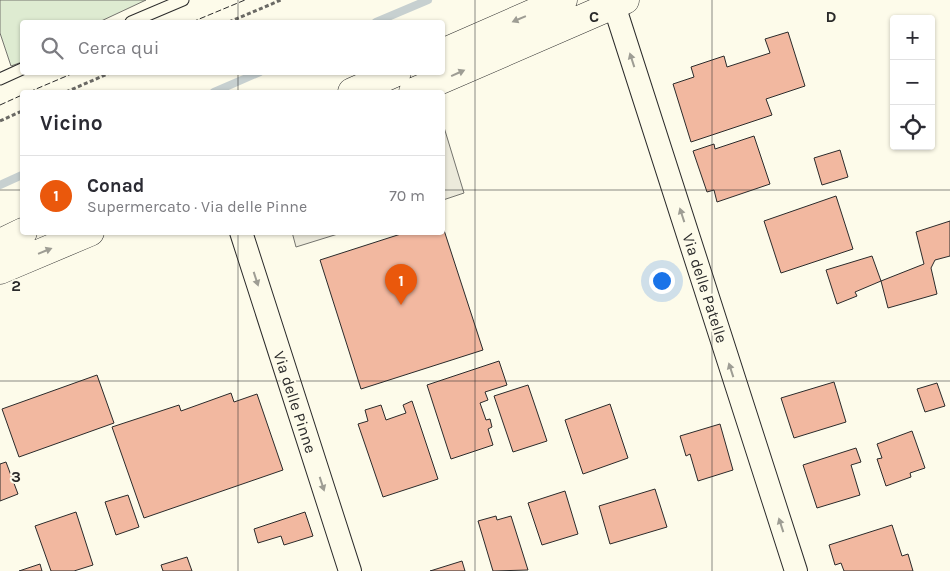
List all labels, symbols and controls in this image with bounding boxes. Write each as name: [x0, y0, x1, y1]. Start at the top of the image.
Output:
text: C: [589, 7, 599, 26]
text: D: [826, 7, 837, 26]
map controls: [890, 15, 935, 150]
button: +: [890, 15, 935, 60]
one-way arrow: [512, 16, 526, 24]
search box: [20, 20, 445, 75]
icon: search: [38, 34, 66, 62]
text: Cerca qui: [78, 37, 159, 59]
one-way arrow: [628, 53, 635, 68]
button: −: [890, 60, 935, 105]
one-way arrow: [451, 68, 465, 76]
button: locate: [890, 105, 935, 150]
text: Vicino: [40, 111, 103, 135]
text: Conad: [87, 175, 144, 197]
text: 1: [53, 186, 59, 205]
text: 70 m: [389, 186, 425, 205]
text: Supermercato · Via delle Pinne: [87, 197, 307, 216]
one-way arrow: [677, 207, 685, 222]
street label: Via delle Patelle: [678, 231, 732, 345]
one-way arrow: [38, 247, 53, 255]
pin: 1: [385, 264, 417, 305]
your location: [649, 268, 675, 294]
one-way arrow: [252, 272, 260, 287]
text: 2: [11, 276, 21, 295]
street label: Via delle Pinne: [270, 349, 320, 455]
one-way arrow: [727, 362, 734, 377]
text: 3: [11, 467, 21, 486]
one-way arrow: [318, 476, 326, 491]
one-way arrow: [776, 517, 784, 532]

